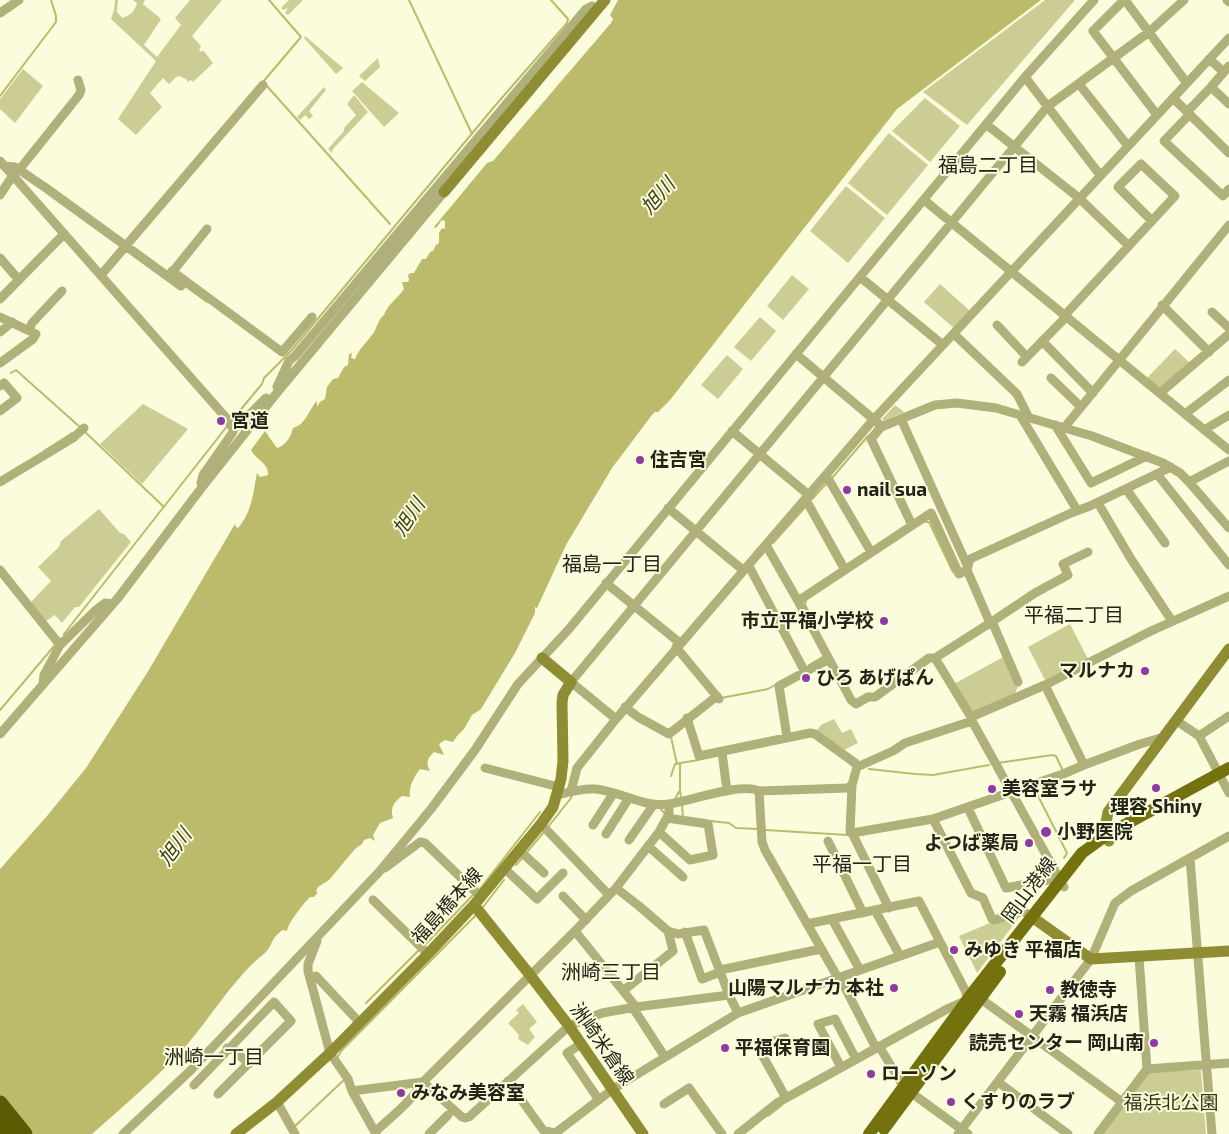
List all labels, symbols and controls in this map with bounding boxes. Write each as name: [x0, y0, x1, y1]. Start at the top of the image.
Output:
district label: 福島二丁目: [938, 153, 1038, 177]
water label: 旭川: [636, 173, 680, 219]
place label: 宮道: [231, 410, 269, 432]
marker: 宮道: [215, 415, 227, 427]
place label: 住吉宮: [650, 449, 707, 471]
marker: 住吉宮: [634, 454, 646, 466]
place label: nail sua: [857, 479, 927, 501]
marker: nail sua: [841, 484, 853, 496]
water label: 旭川: [388, 494, 430, 540]
district label: 福島一丁目: [562, 552, 662, 576]
district label: 平福二丁目: [1024, 603, 1124, 627]
place label: 市立平福小学校: [741, 610, 874, 632]
marker: 市立平福小学校: [878, 615, 890, 627]
place label: マルナカ: [1059, 660, 1135, 682]
marker: マルナカ: [1139, 665, 1151, 677]
place label: ひろ あげぱん: [816, 667, 934, 689]
marker: ひろ あげぱん: [800, 672, 812, 684]
place label: 美容室ラサ: [1002, 778, 1097, 800]
marker: 理容 Shiny: [1150, 782, 1162, 794]
marker: 美容室ラサ: [986, 783, 998, 795]
place label: 理容 Shiny: [1110, 796, 1202, 818]
place label: 小野医院: [1057, 821, 1133, 843]
water label: 旭川: [153, 824, 197, 870]
marker: 小野医院: [1039, 825, 1053, 839]
place label: よつば薬局: [924, 832, 1019, 854]
marker: よつば薬局: [1023, 837, 1035, 849]
district label: 平福一丁目: [812, 852, 912, 876]
street label: 岡山港線: [997, 853, 1061, 927]
street label: 福島橋本線: [407, 863, 487, 949]
place label: みゆき 平福店: [964, 939, 1082, 961]
marker: みゆき 平福店: [948, 944, 960, 956]
district label: 洲崎三丁目: [561, 960, 661, 984]
place label: 山陽マルナカ 本社: [728, 977, 884, 999]
place label: 教徳寺: [1060, 979, 1117, 1001]
marker: 山陽マルナカ 本社: [888, 982, 900, 994]
marker: 教徳寺: [1044, 984, 1056, 996]
street label: 洲崎米倉線: [565, 999, 639, 1089]
place label: 天霧 福浜店: [1029, 1003, 1128, 1025]
marker: 天霧 福浜店: [1013, 1008, 1025, 1020]
place label: 読売センター 岡山南: [969, 1032, 1144, 1054]
place label: 平福保育園: [735, 1037, 830, 1059]
marker: 読売センター 岡山南: [1148, 1037, 1160, 1049]
marker: 平福保育園: [719, 1042, 731, 1054]
district label: 洲崎一丁目: [164, 1045, 264, 1069]
place label: ローソン: [881, 1063, 957, 1085]
marker: ローソン: [865, 1068, 877, 1080]
place label: みなみ美容室: [411, 1082, 525, 1104]
marker: みなみ美容室: [395, 1087, 407, 1099]
place label: くすりのラブ: [961, 1091, 1075, 1113]
park label: 福浜北公園: [1124, 1092, 1218, 1114]
marker: くすりのラブ: [945, 1096, 957, 1108]

